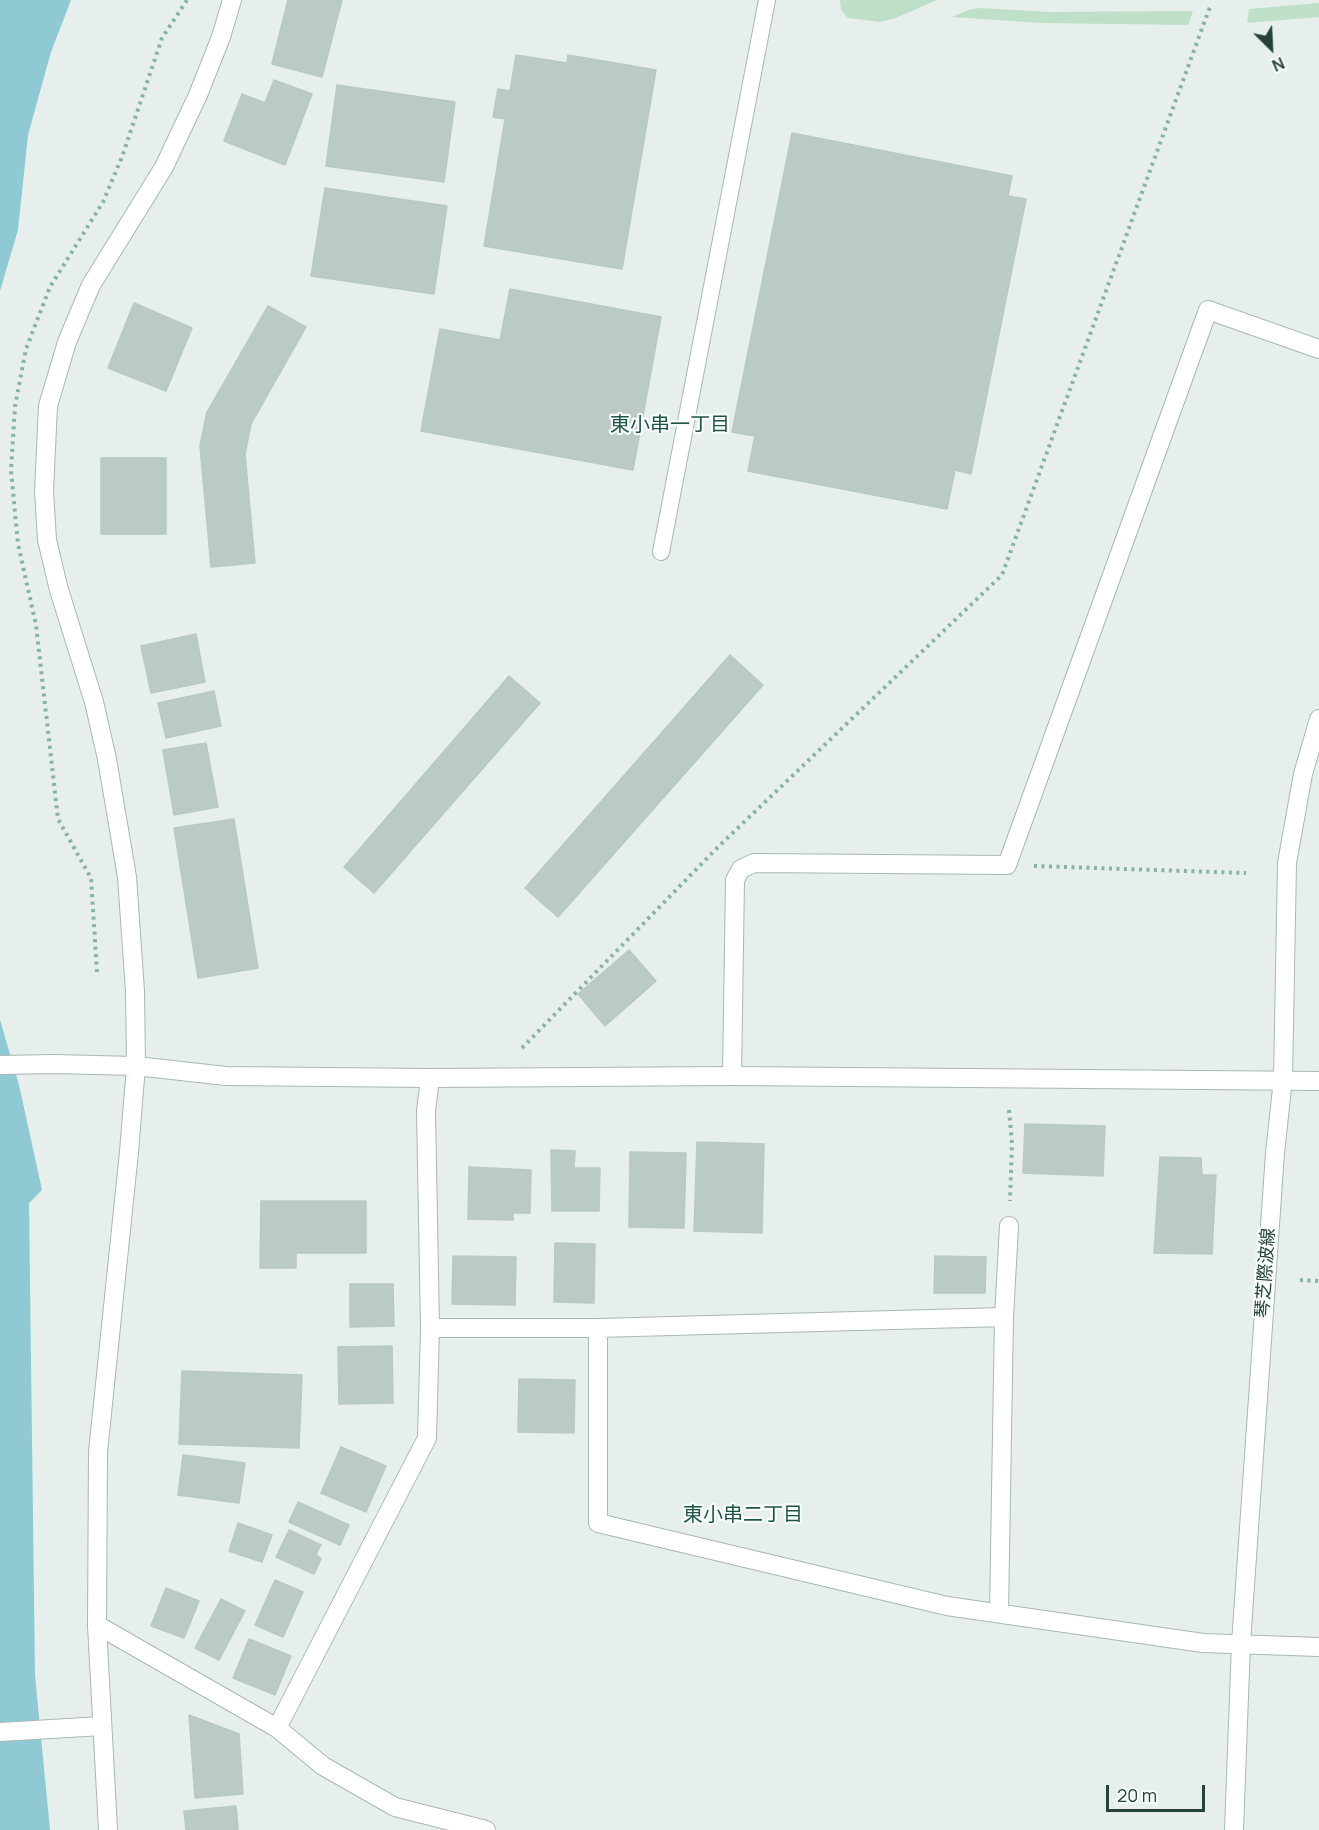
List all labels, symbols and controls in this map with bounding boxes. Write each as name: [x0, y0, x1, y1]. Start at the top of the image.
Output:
north arrow: [1241, 18, 1301, 78]
text: N: [1269, 52, 1288, 77]
district label: 東小串一丁目: [610, 413, 730, 437]
street label: 琴芝際波線: [1252, 1227, 1280, 1319]
district label: 東小串二丁目: [683, 1503, 803, 1527]
scale bar: [1109, 1773, 1208, 1811]
text: 20 m: [1117, 1783, 1157, 1807]

